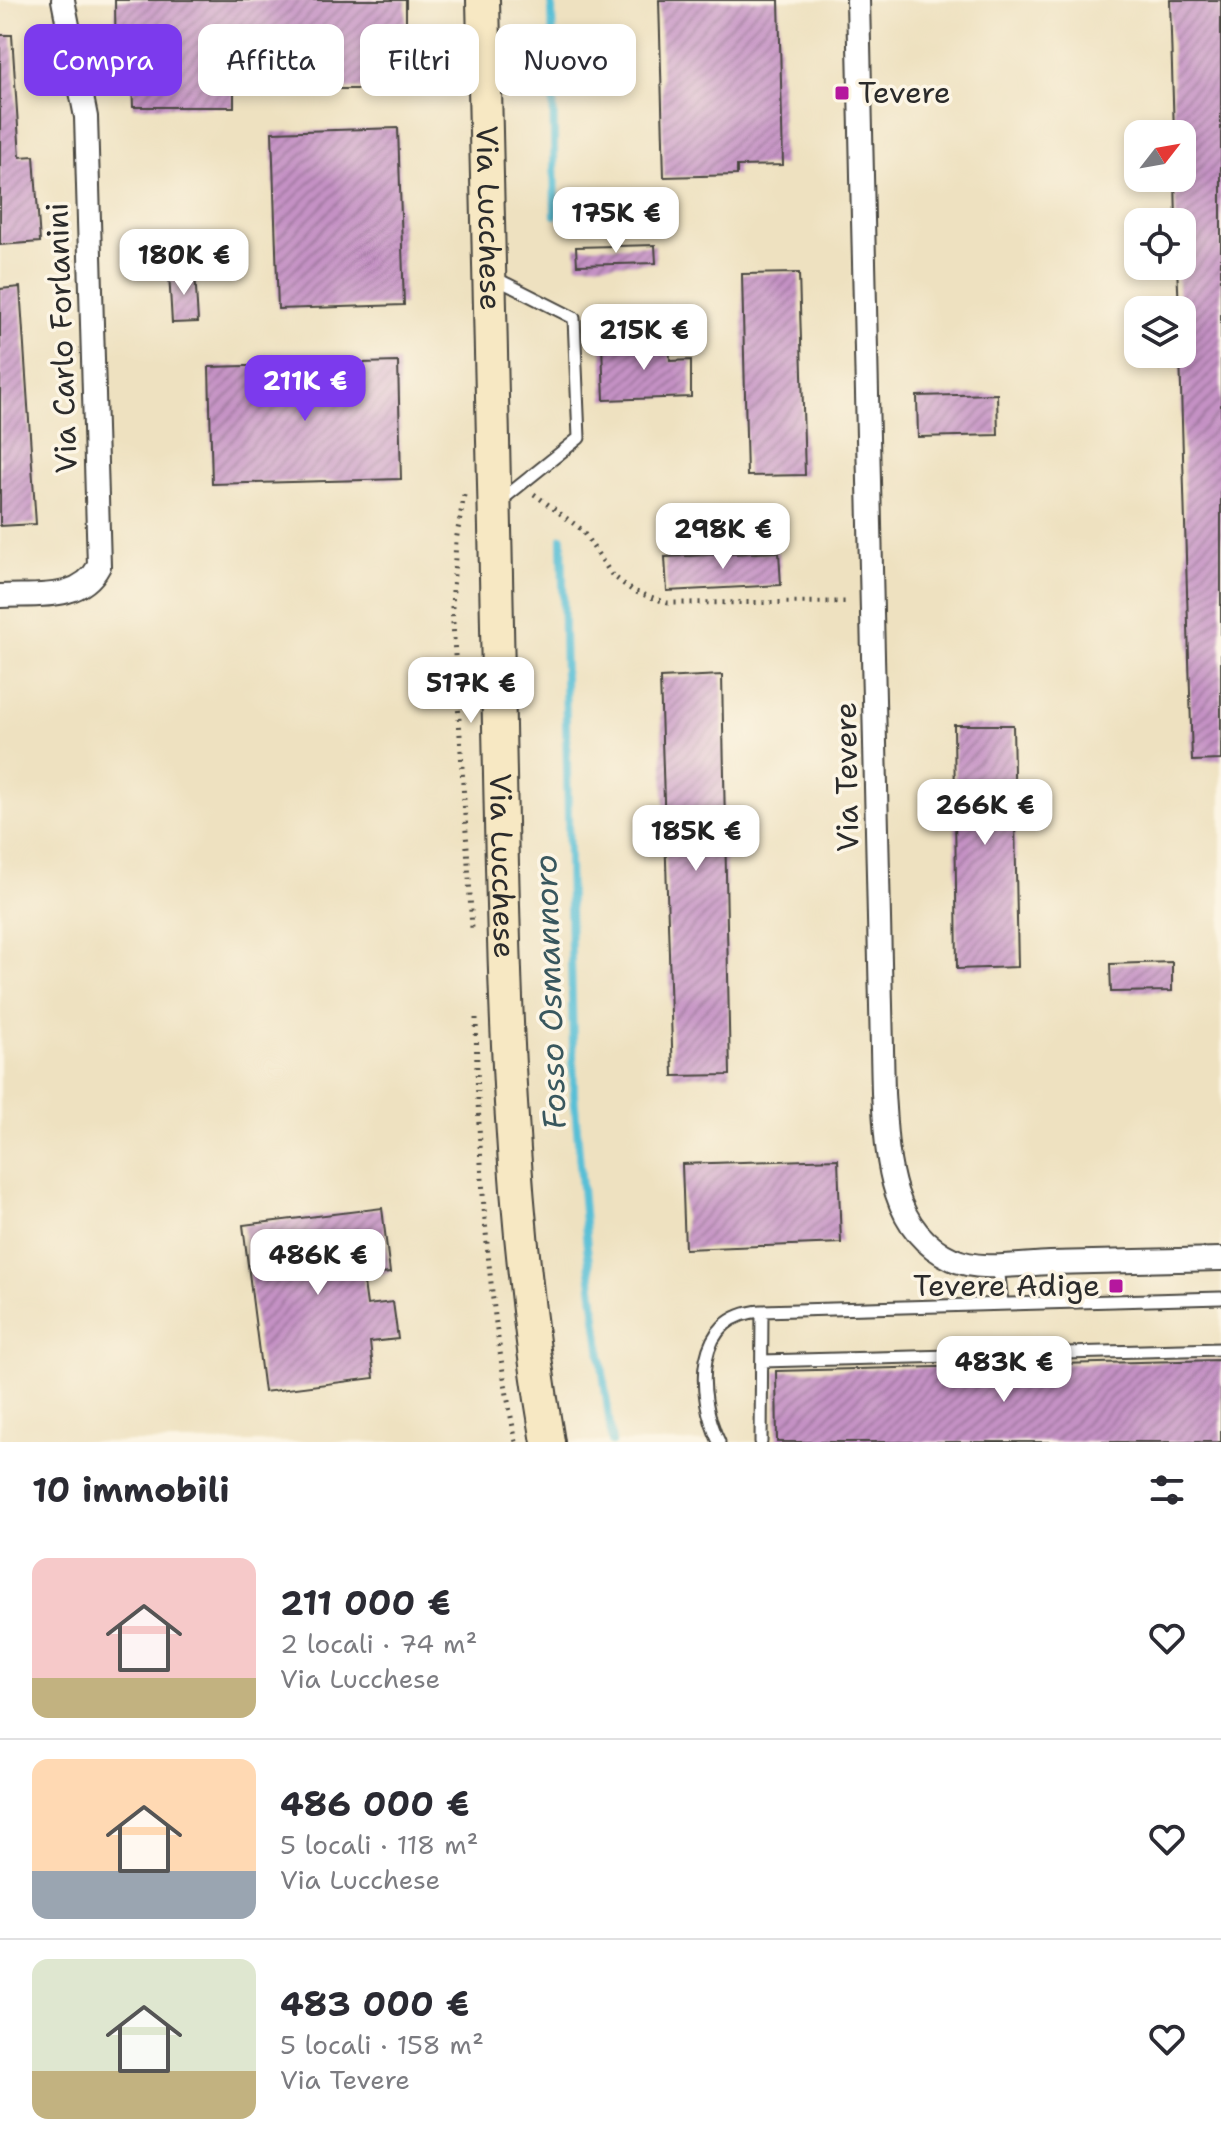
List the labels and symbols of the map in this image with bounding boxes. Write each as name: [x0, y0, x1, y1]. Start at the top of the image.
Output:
place label: Tevere: [858, 72, 951, 113]
marker: Tevere: [833, 84, 851, 102]
north arrow: [1124, 120, 1196, 192]
street label: Via Lucchese: [466, 125, 512, 311]
pin: 175K €: [551, 187, 681, 255]
street label: Via Carlo Forlanini: [36, 202, 87, 474]
pin: 180K €: [119, 229, 249, 297]
pin: 215K €: [579, 304, 709, 372]
pin: 211K €: [240, 355, 370, 423]
pin: 298K €: [658, 503, 788, 571]
pin: 517K €: [406, 657, 536, 725]
street label: Via Tevere: [825, 702, 868, 852]
street label: Via Lucchese: [480, 773, 526, 959]
pin: 266K €: [920, 779, 1050, 847]
pin: 185K €: [631, 805, 761, 873]
water label: Fosso Osmannoro: [523, 854, 576, 1130]
pin: 486K €: [253, 1229, 383, 1297]
place label: Tevere Adige: [913, 1265, 1100, 1306]
marker: Tevere Adige: [1107, 1277, 1125, 1295]
pin: 483K €: [939, 1336, 1069, 1404]

